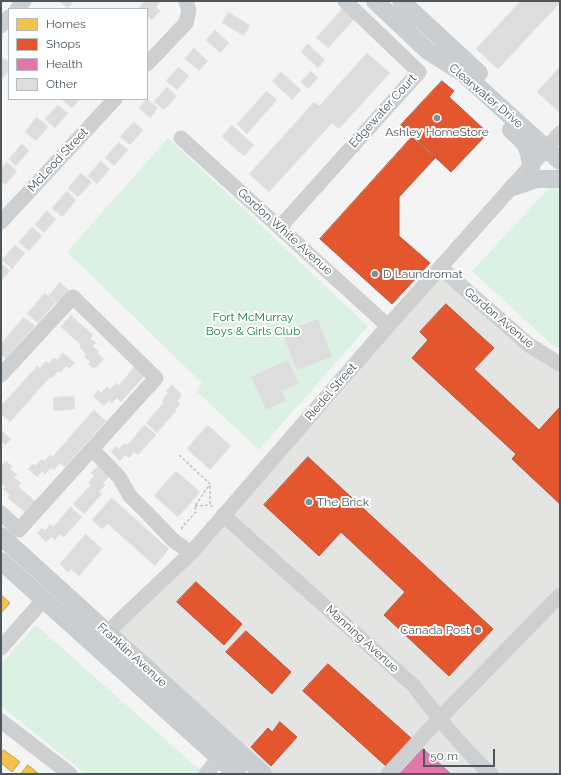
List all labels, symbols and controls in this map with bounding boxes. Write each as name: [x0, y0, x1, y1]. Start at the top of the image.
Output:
legend: [8, 8, 148, 100]
text: Homes: [46, 17, 86, 31]
text: Shops: [46, 37, 81, 51]
text: Health: [46, 57, 83, 71]
street label: Clearwater Drive: [446, 61, 526, 131]
street label: Edgewater Court: [346, 71, 420, 151]
text: Other: [46, 77, 77, 91]
marker: Ashley HomeStore: [432, 113, 442, 123]
street label: McLeod Street: [25, 125, 91, 195]
place label: Ashley HomeStore: [385, 125, 489, 139]
street label: Gordon White Avenue: [235, 186, 335, 278]
place label: D Laundromat: [383, 267, 462, 281]
marker: D Laundromat: [370, 269, 380, 279]
street label: Gordon Avenue: [461, 285, 537, 351]
park label: Fort McMurray Boys & Girls Club: [206, 310, 300, 338]
street label: Riedel Street: [302, 360, 360, 424]
place label: The Brick: [317, 495, 369, 509]
marker: The Brick: [304, 497, 314, 507]
street label: Manning Avenue: [323, 602, 401, 676]
street label: Franklin Avenue: [94, 620, 170, 690]
place label: Canada Post: [400, 623, 470, 637]
marker: Canada Post: [473, 625, 483, 635]
scale bar: [425, 741, 497, 767]
text: 50 m: [430, 749, 458, 763]

